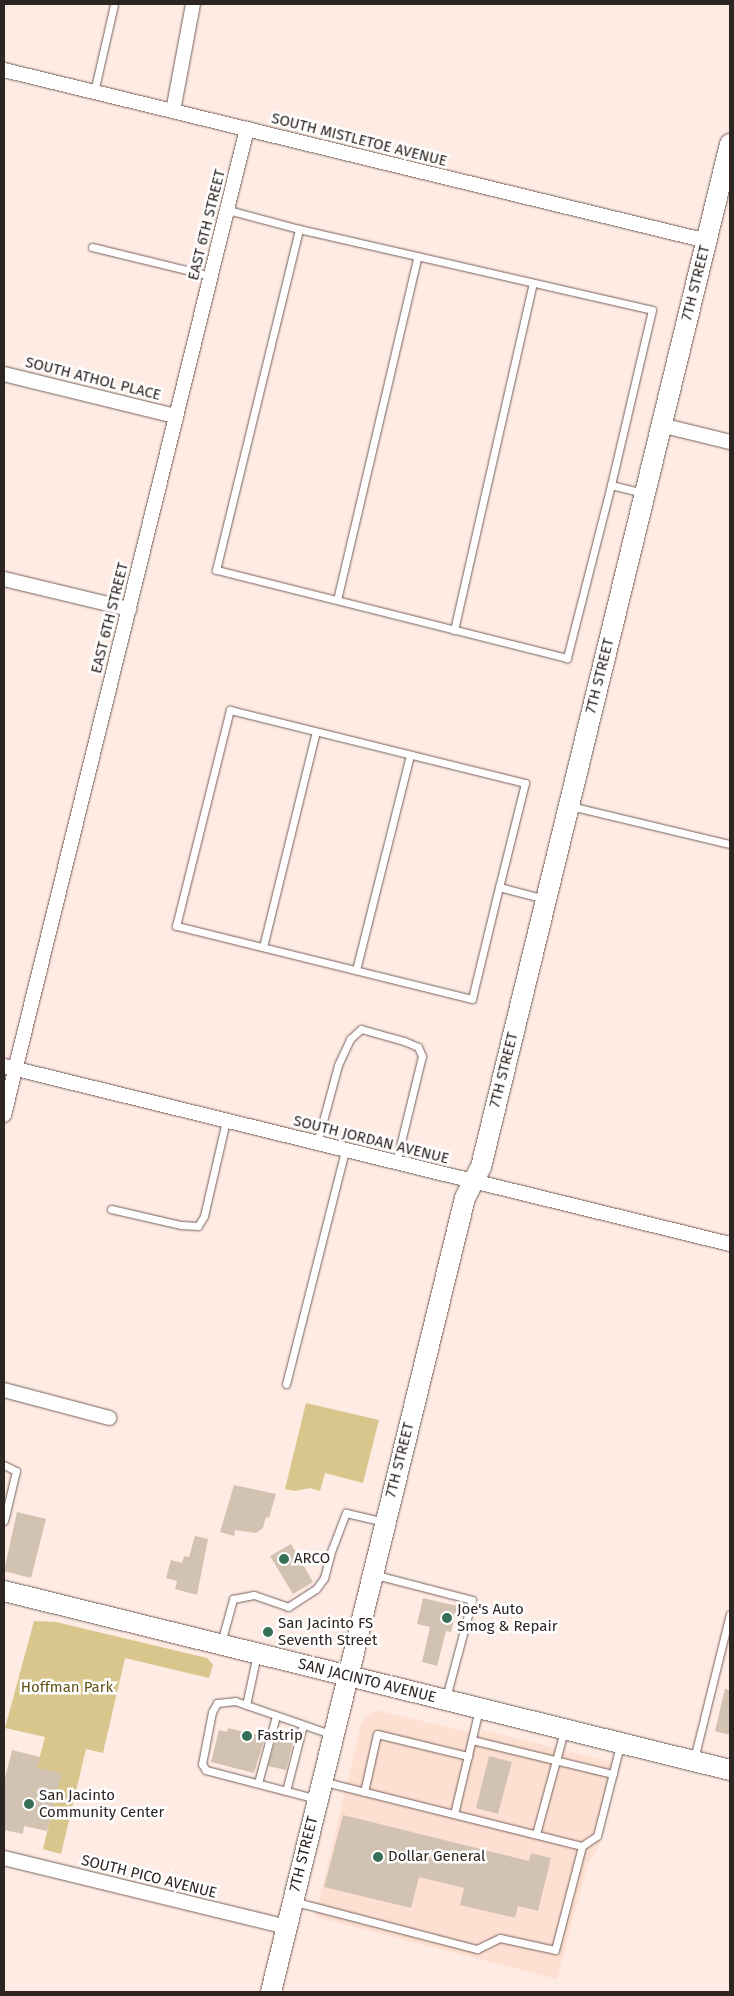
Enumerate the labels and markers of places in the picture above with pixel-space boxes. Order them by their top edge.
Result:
place label: ARCO [294,1550,330,1568]
marker: ARCO [278,1553,290,1565]
place label: Joe's Auto Smog & Repair [457,1600,557,1635]
marker: Joe's Auto Smog & Repair [441,1612,453,1624]
place label: San Jacinto FS Seventh Street [278,1614,377,1649]
marker: San Jacinto FS Seventh Street [262,1626,274,1638]
place label: Fastrip [257,1727,303,1745]
marker: Fastrip [241,1730,253,1742]
place label: San Jacinto Community Center [39,1786,164,1821]
marker: San Jacinto Community Center [23,1798,35,1810]
place label: Dollar General [388,1848,485,1866]
marker: Dollar General [372,1851,384,1863]

